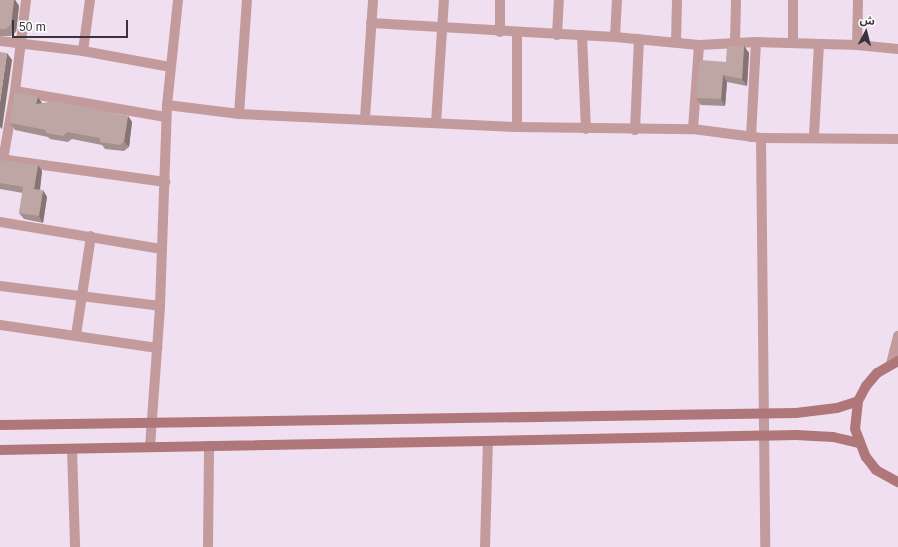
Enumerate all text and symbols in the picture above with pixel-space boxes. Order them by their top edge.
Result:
scale bar [14,12,130,38]
north arrow [846,12,886,52]
text: ش [859,13,876,27]
text: 50 m [19,20,46,34]

